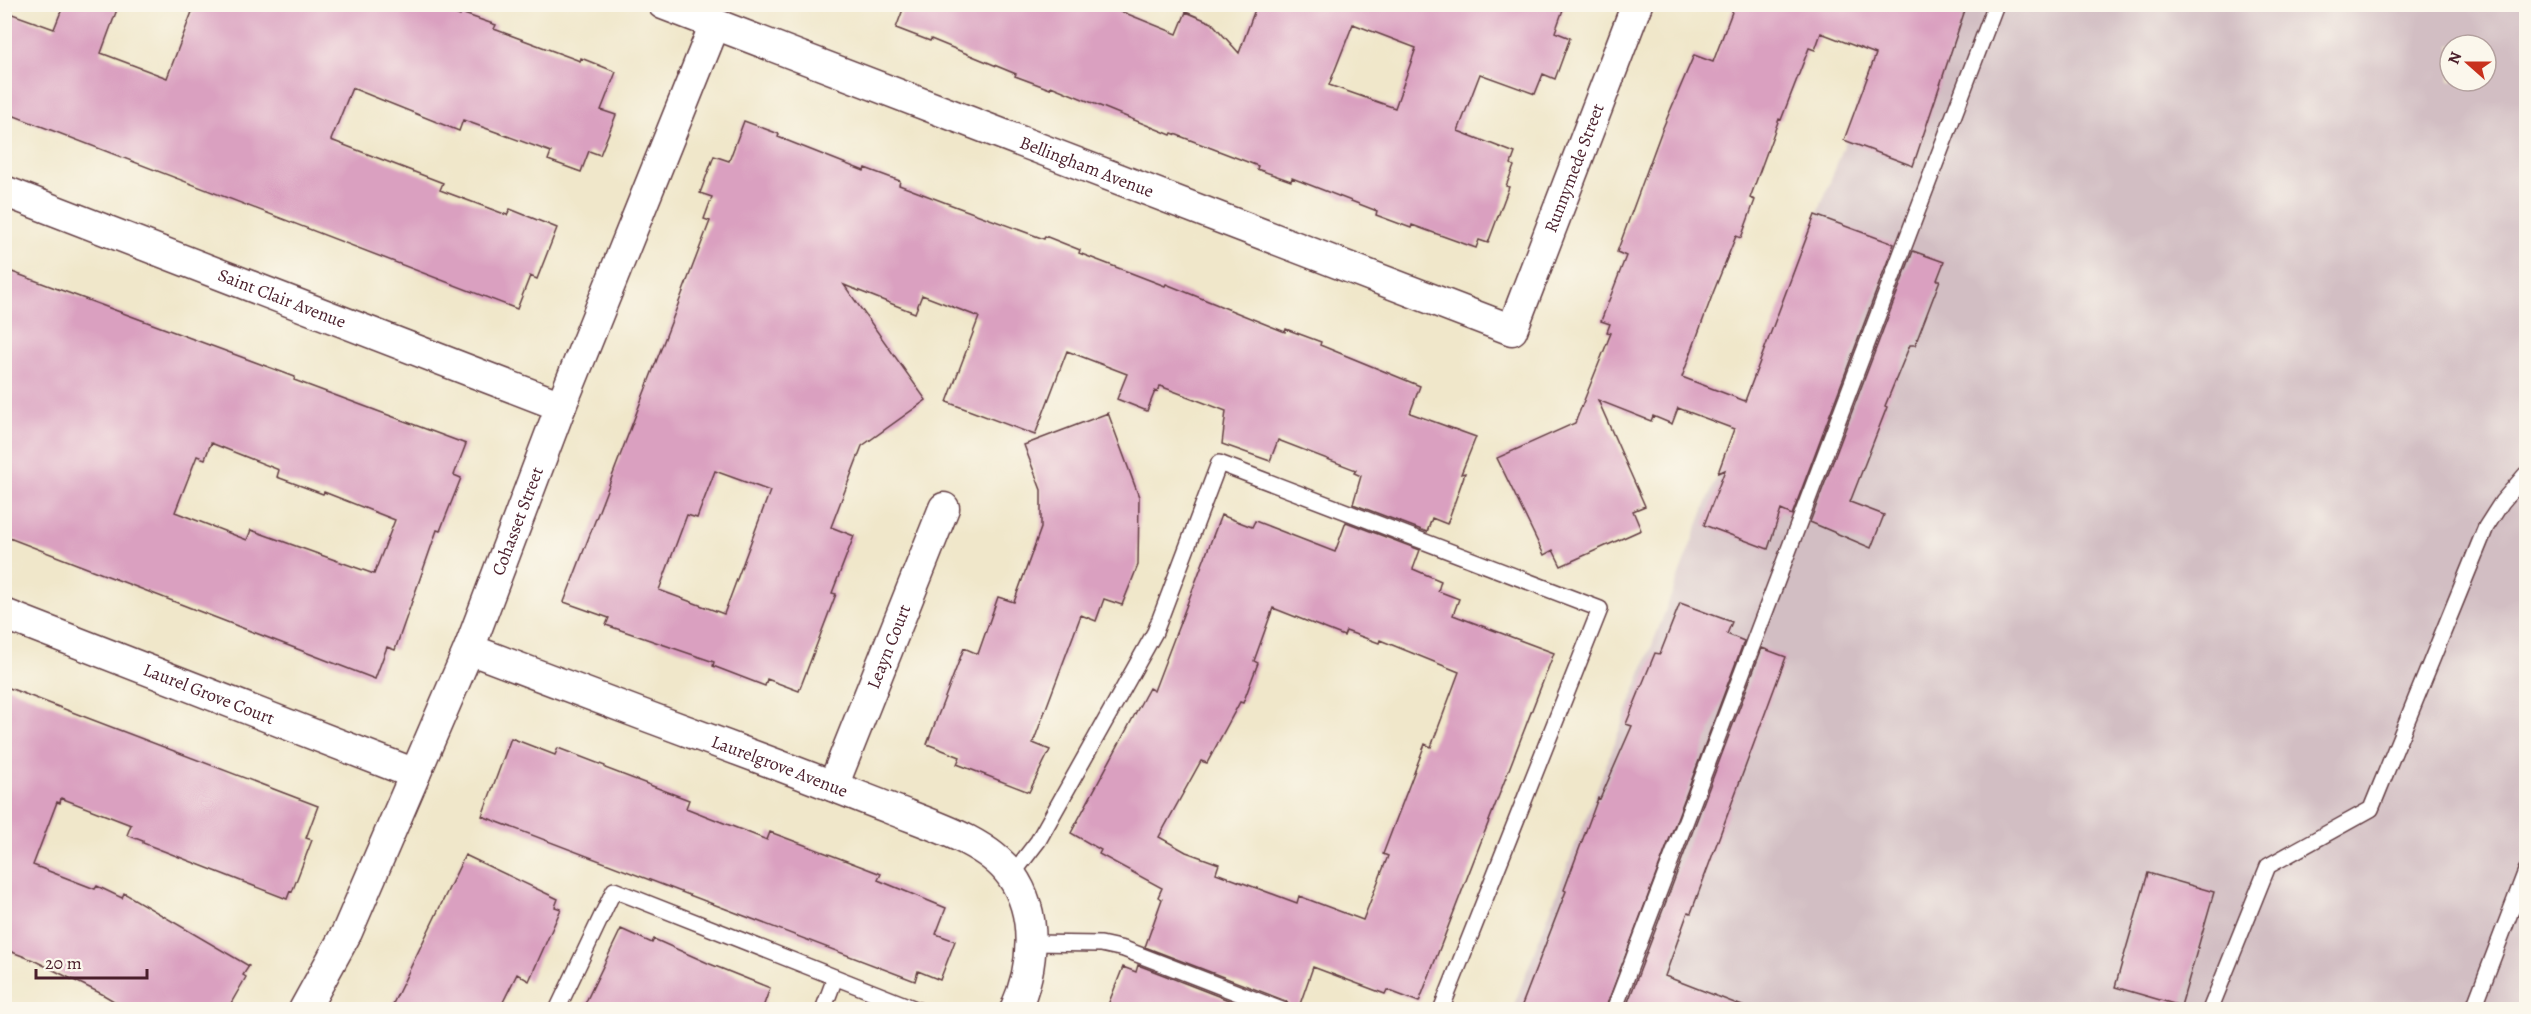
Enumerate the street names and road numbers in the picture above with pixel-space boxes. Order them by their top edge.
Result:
street label: Runnymede Street [1539,100,1610,236]
street label: Bellingham Avenue [1016,130,1157,203]
street label: Saint Clair Avenue [215,263,349,334]
street label: Cohasset Street [486,463,549,579]
street label: Leayn Court [861,601,916,693]
street label: Laurel Grove Court [140,657,278,730]
street label: Laurelgrove Avenue [708,729,851,803]

